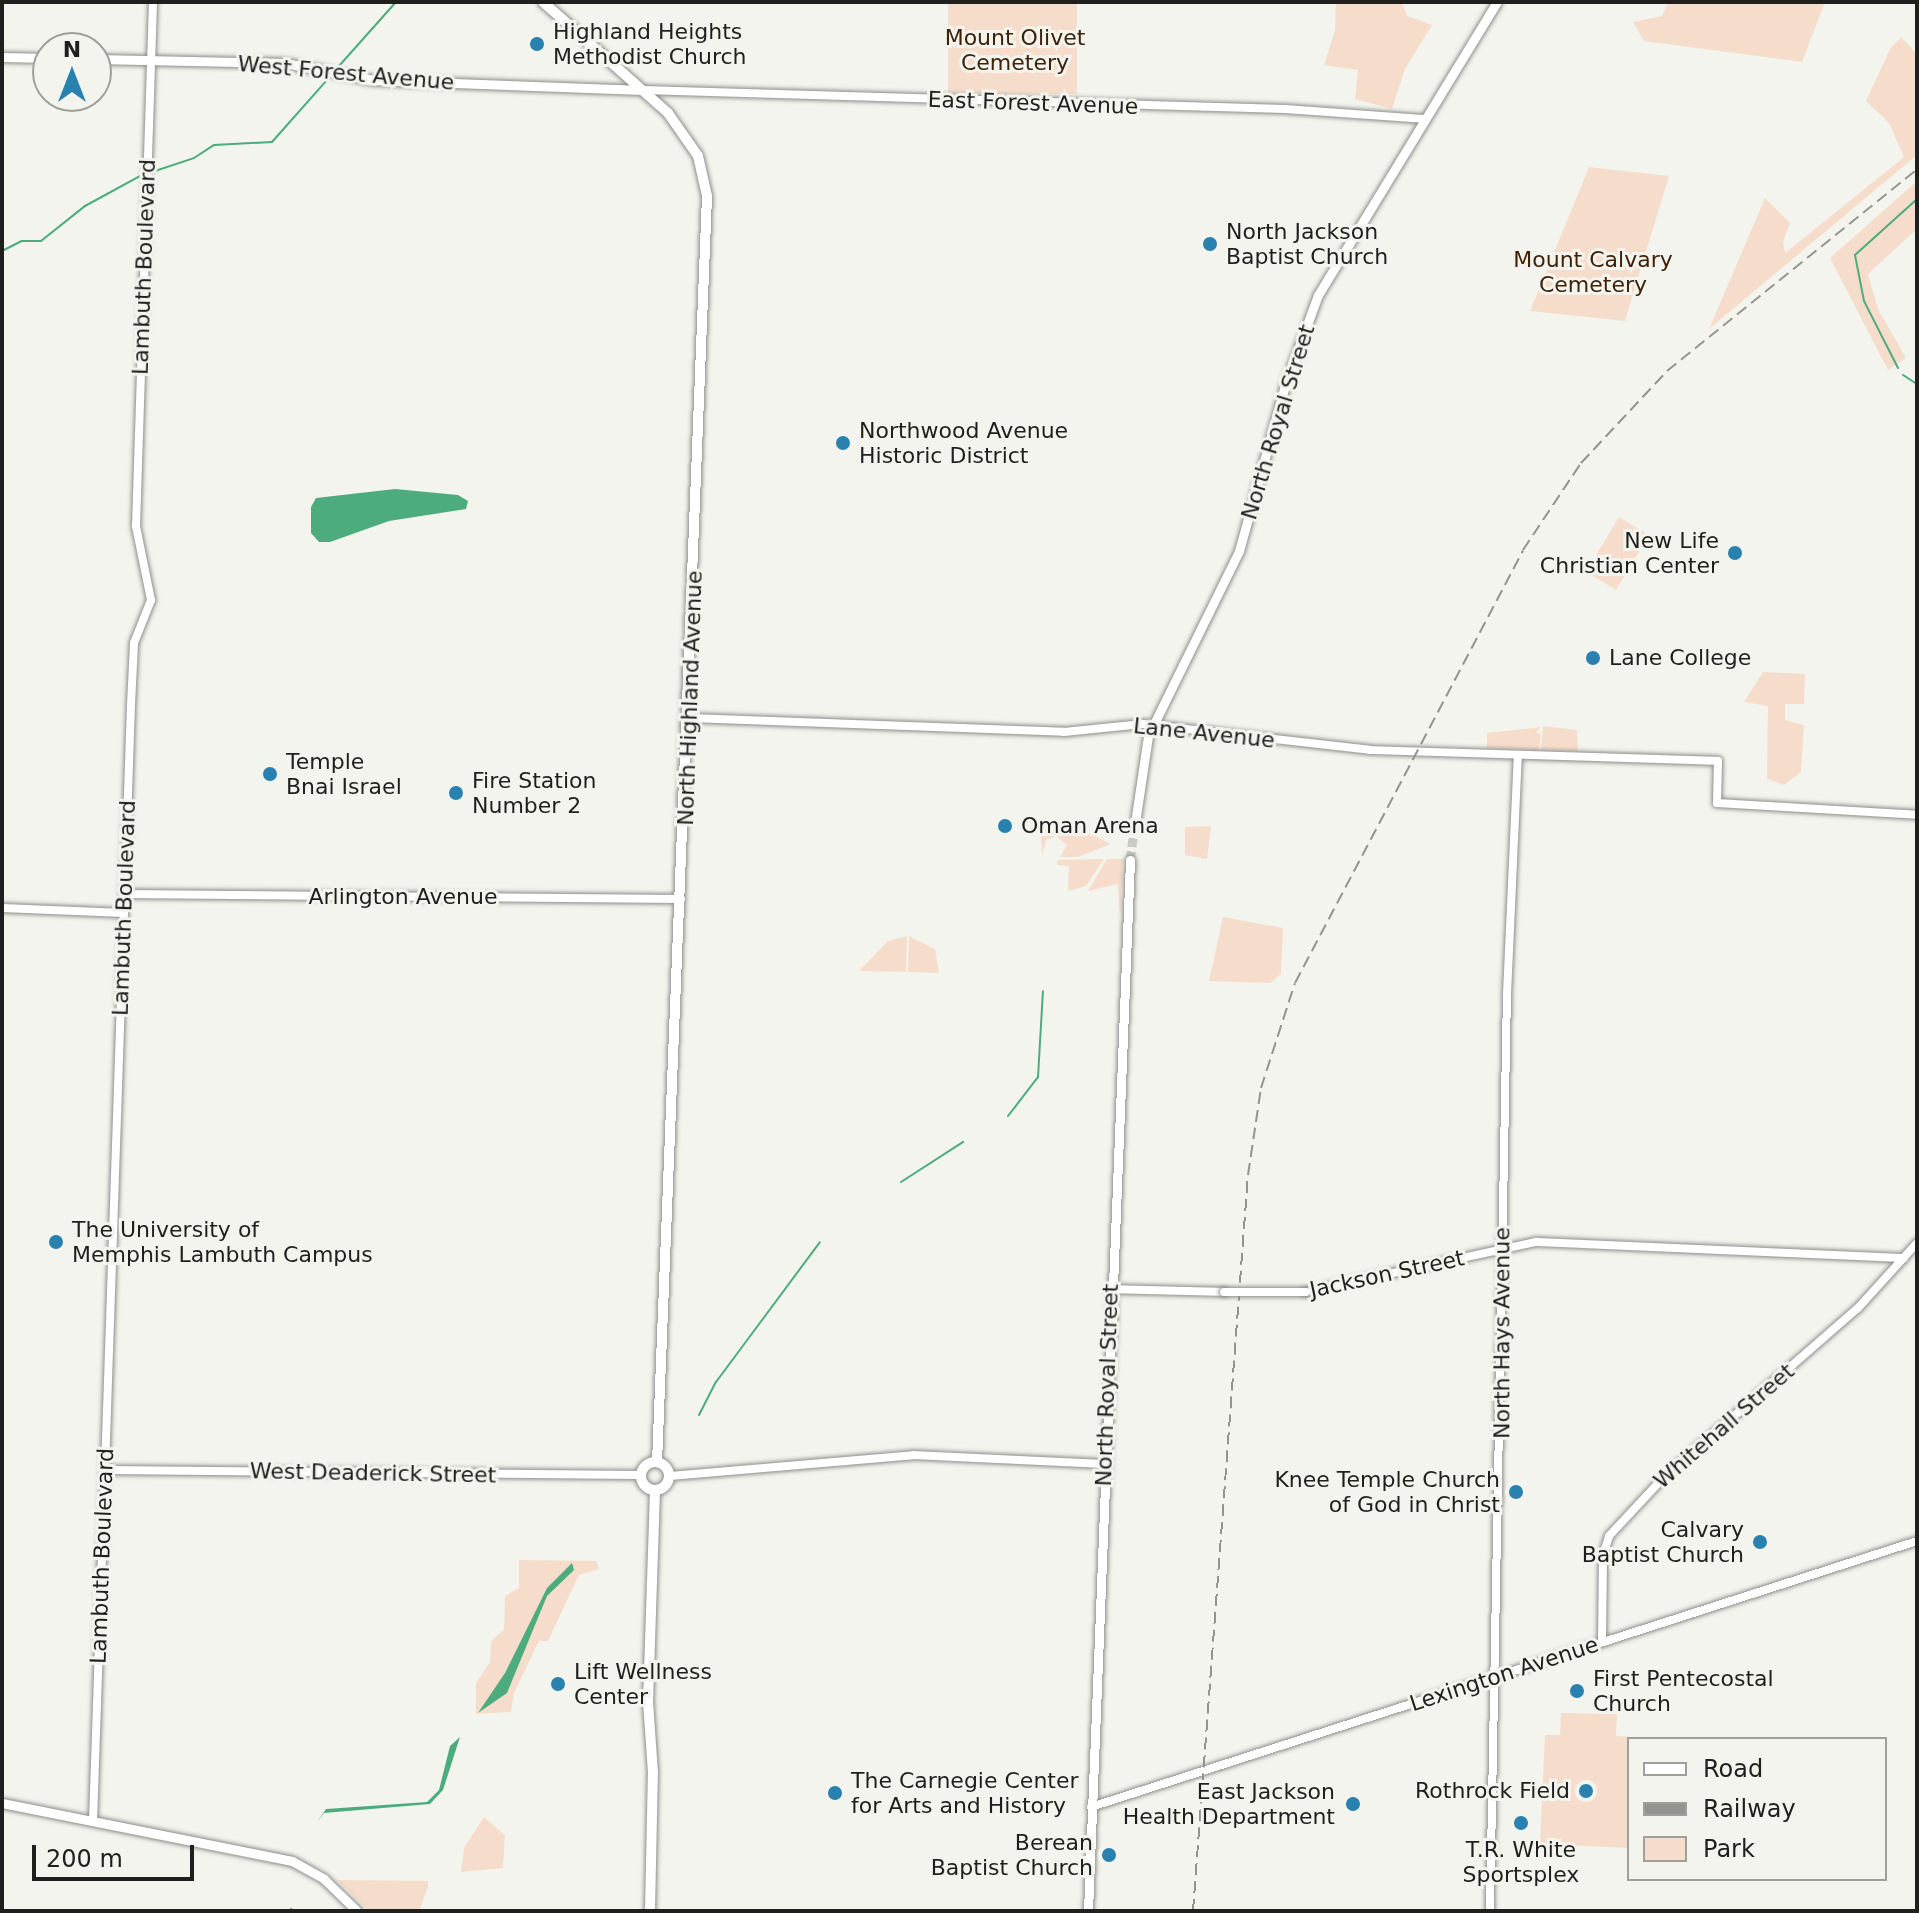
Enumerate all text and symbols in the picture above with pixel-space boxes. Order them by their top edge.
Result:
place label: Highland Heights Methodist Church [553,18,747,70]
park label: Mount Olivet Cemetery [945,24,1085,76]
north arrow [32,32,112,112]
marker: Highland Heights Methodist Church [528,35,546,53]
text: N [63,37,81,62]
street label: West Forest Avenue [237,50,455,96]
street label: East Forest Avenue [927,86,1139,120]
street label: Lambuth Boulevard [127,159,161,375]
place label: North Jackson Baptist Church [1226,218,1388,270]
marker: North Jackson Baptist Church [1201,235,1219,253]
park label: Mount Calvary Cemetery [1513,246,1673,298]
street label: North Royal Street [1236,321,1320,523]
place label: Northwood Avenue Historic District [859,417,1068,468]
marker: Northwood Avenue Historic District [834,434,852,452]
place label: New Life Christian Center [1540,527,1719,578]
marker: New Life Christian Center [1726,544,1744,562]
street label: North Highland Avenue [672,570,708,826]
place label: Lane College [1609,645,1751,671]
marker: Lane College [1584,649,1602,667]
street label: Lane Avenue [1132,712,1276,754]
place label: Temple Bnai Israel [286,748,402,800]
marker: Temple Bnai Israel [261,765,279,783]
place label: Fire Station Number 2 [472,767,596,818]
marker: Fire Station Number 2 [447,784,465,802]
street label: Lambuth Boulevard [107,800,141,1016]
place label: Oman Arena [1021,813,1159,839]
marker: Oman Arena [996,817,1014,835]
street label: Arlington Avenue [309,884,497,910]
place label: The University of Memphis Lambuth Campus [72,1216,373,1268]
street label: North Hays Avenue [1489,1227,1515,1439]
marker: The University of Memphis Lambuth Campus [47,1233,65,1251]
street label: Jackson Street [1307,1245,1467,1303]
street label: North Royal Street [1090,1283,1124,1487]
street label: Whitehall Street [1648,1358,1800,1494]
street label: Lambuth Boulevard [85,1448,119,1664]
street label: West Deaderick Street [250,1458,496,1488]
place label: Knee Temple Church of God in Christ [1274,1466,1500,1518]
marker: Knee Temple Church of God in Christ [1507,1483,1525,1501]
place label: Calvary Baptist Church [1582,1516,1744,1568]
marker: Calvary Baptist Church [1751,1533,1769,1551]
street label: Lexington Avenue [1406,1631,1602,1717]
place label: Lift Wellness Center [574,1658,712,1710]
place label: First Pentecostal Church [1593,1665,1774,1716]
marker: Lift Wellness Center [549,1675,567,1693]
marker: First Pentecostal Church [1568,1682,1586,1700]
legend [1627,1737,1887,1881]
text: Road [1703,1755,1763,1783]
place label: The Carnegie Center for Arts and History [851,1767,1079,1818]
place label: East Jackson Health Department [1123,1778,1335,1830]
place label: Rothrock Field [1415,1778,1570,1804]
marker: Rothrock Field [1577,1782,1595,1800]
marker: The Carnegie Center for Arts and History [826,1784,844,1802]
marker: East Jackson Health Department [1342,1793,1364,1815]
text: Railway [1703,1795,1796,1823]
marker: T.R. White Sportsplex [1512,1814,1530,1832]
scale bar [36,1829,198,1879]
place label: Berean Baptist Church [931,1829,1093,1880]
text: Park [1703,1835,1755,1863]
place label: T.R. White Sportsplex [1463,1836,1579,1888]
text: 200 m [46,1845,123,1873]
marker: Berean Baptist Church [1100,1846,1118,1864]

